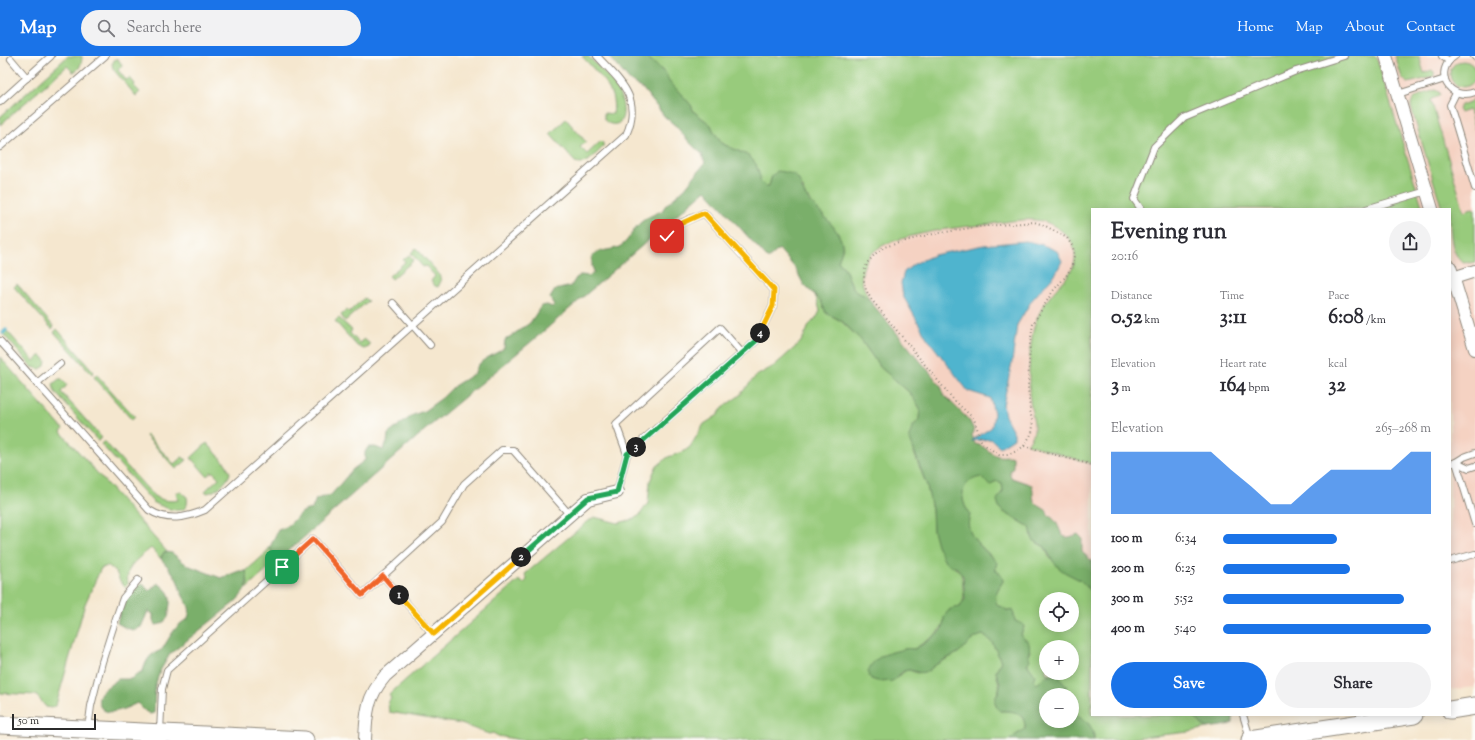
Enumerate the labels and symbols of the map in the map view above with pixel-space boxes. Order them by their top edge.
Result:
pin [650,219,684,253]
pin: 4 [750,323,770,343]
pin: 3 [626,437,646,457]
pin: 2 [511,547,531,567]
pin [265,550,299,584]
pin: 1 [389,585,409,605]
scale bar [12,712,96,731]

